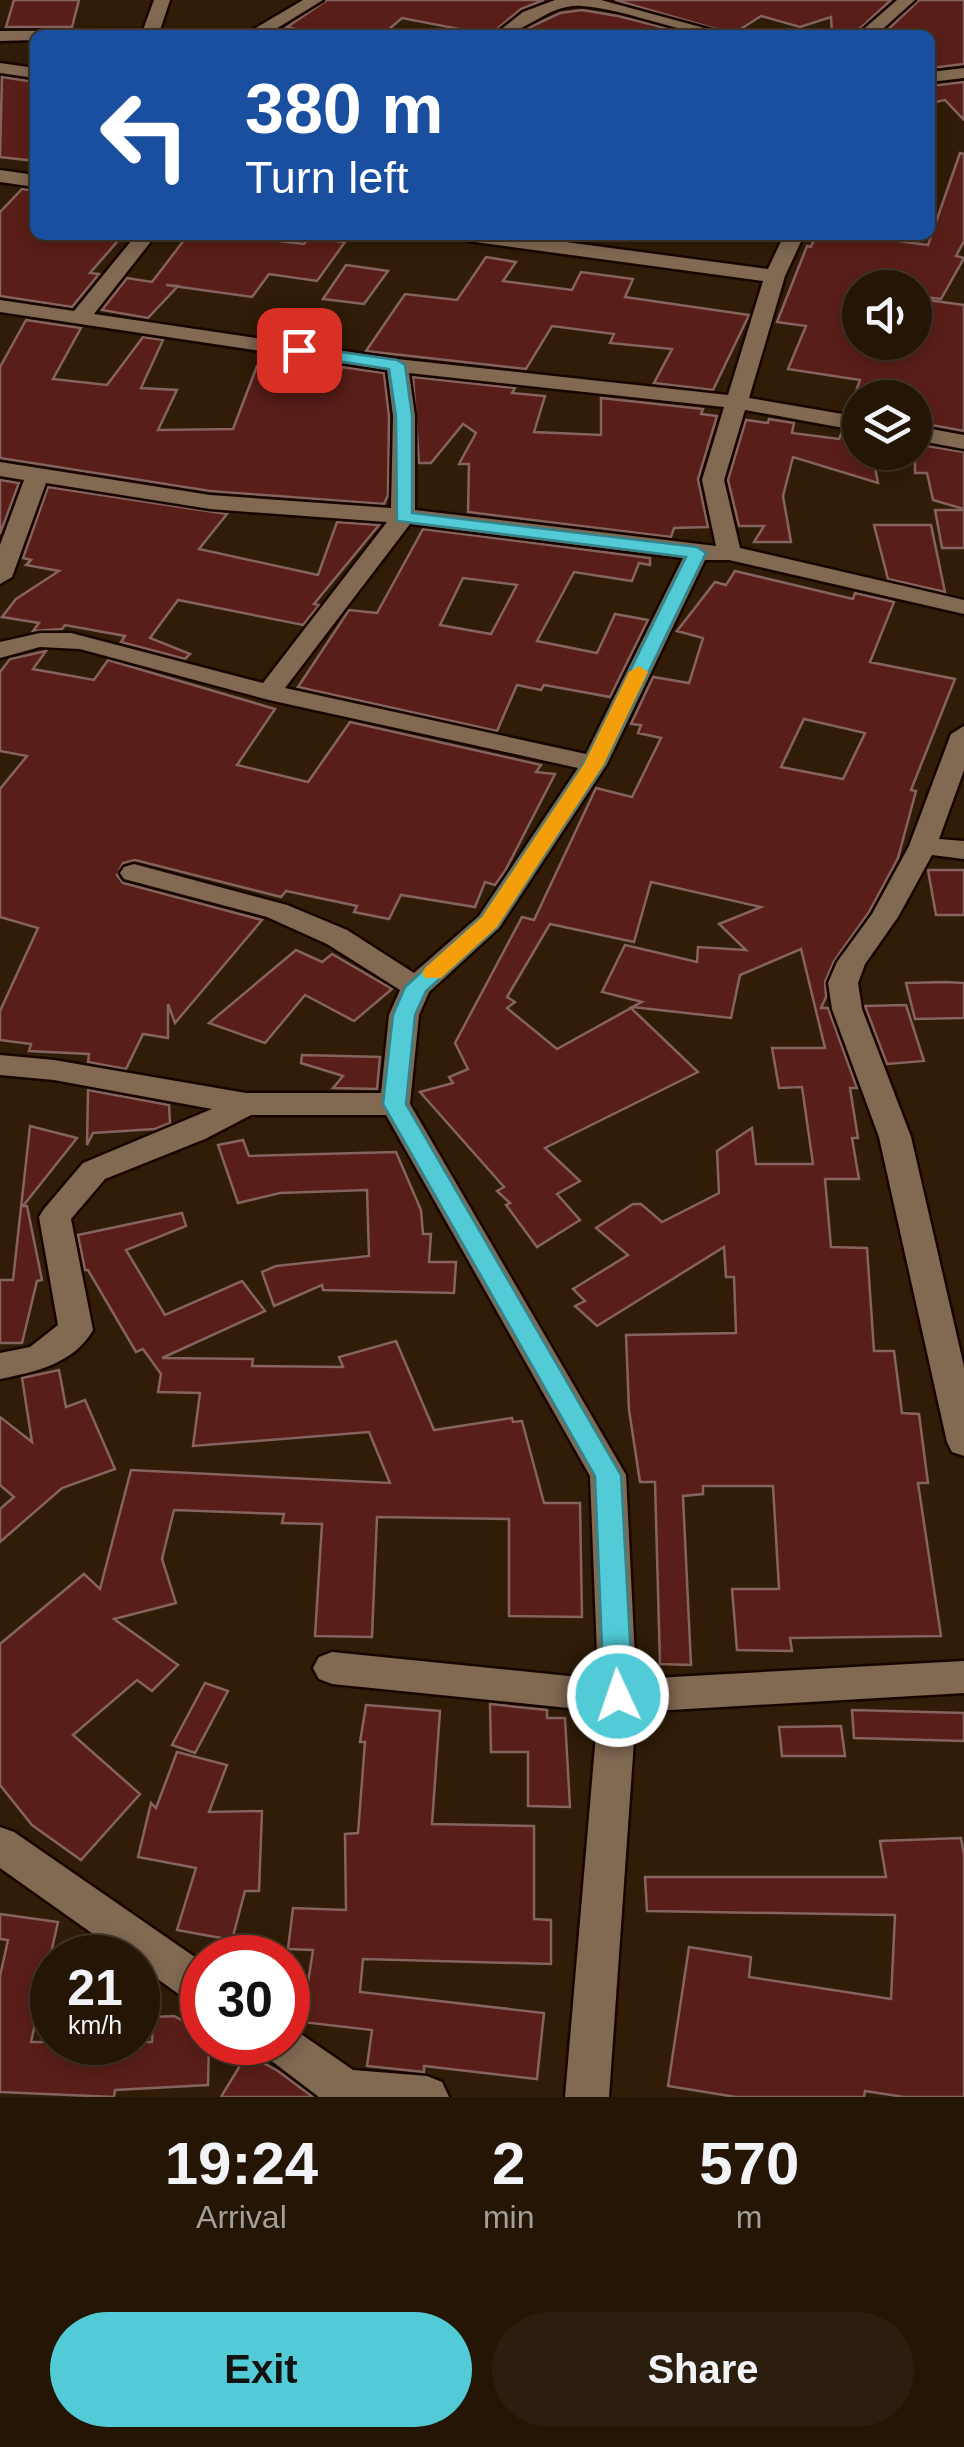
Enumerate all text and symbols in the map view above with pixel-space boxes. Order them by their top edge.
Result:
icon: left [80,70,210,200]
text: 380 m [245,70,443,148]
text: Turn left [245,152,408,203]
map controls [842,270,932,470]
button: sound [842,270,932,360]
pin [257,308,342,393]
icon: arrive [272,323,327,378]
button: layers [842,380,932,470]
position arrow [566,1644,670,1748]
speed limit sign: 30 [180,1935,310,2065]
text: 21 [67,1960,123,2016]
text: km/h [68,2011,122,2039]
text: 19:24 [165,2130,318,2197]
text: 2 [492,2130,525,2197]
text: 570 [699,2130,799,2197]
text: Arrival [196,2199,287,2235]
text: min [483,2199,534,2235]
text: m [736,2199,763,2235]
button: Exit [50,2312,472,2427]
button: Share [492,2312,914,2427]

